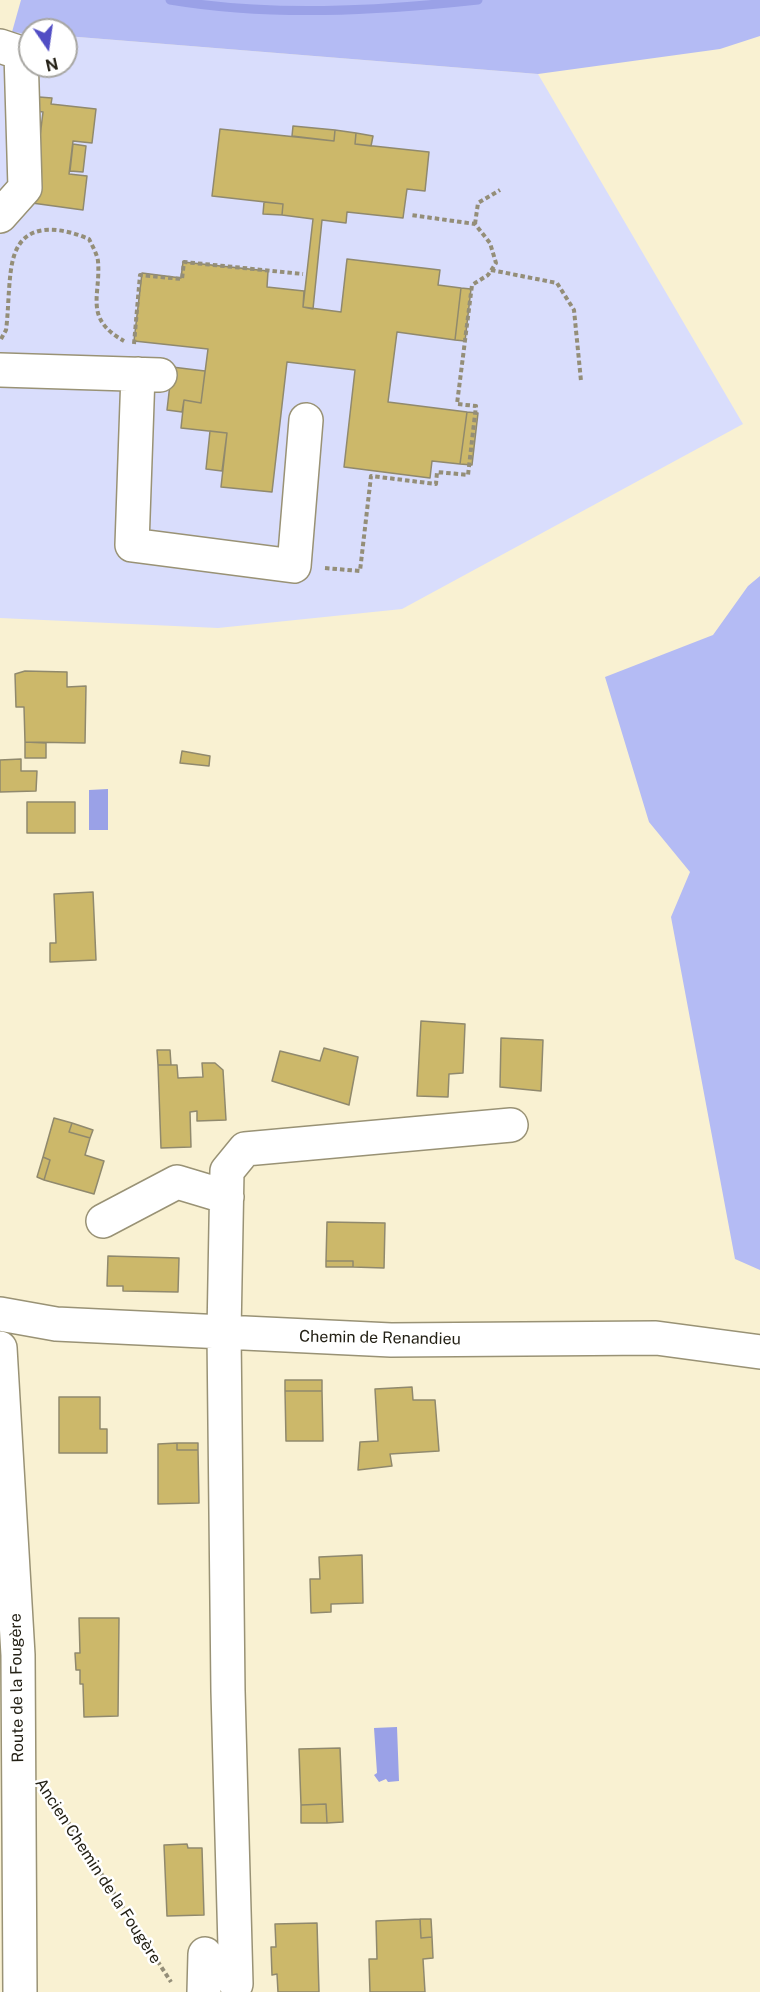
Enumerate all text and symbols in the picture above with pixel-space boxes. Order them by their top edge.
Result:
north arrow [18,18,78,78]
text: N [43,53,60,75]
street label: Chemin de Renandieu [299,1327,461,1349]
street label: Route de la Fougère [6,1613,28,1763]
street label: Ancien Chemin de la Fougère [31,1775,165,1967]

